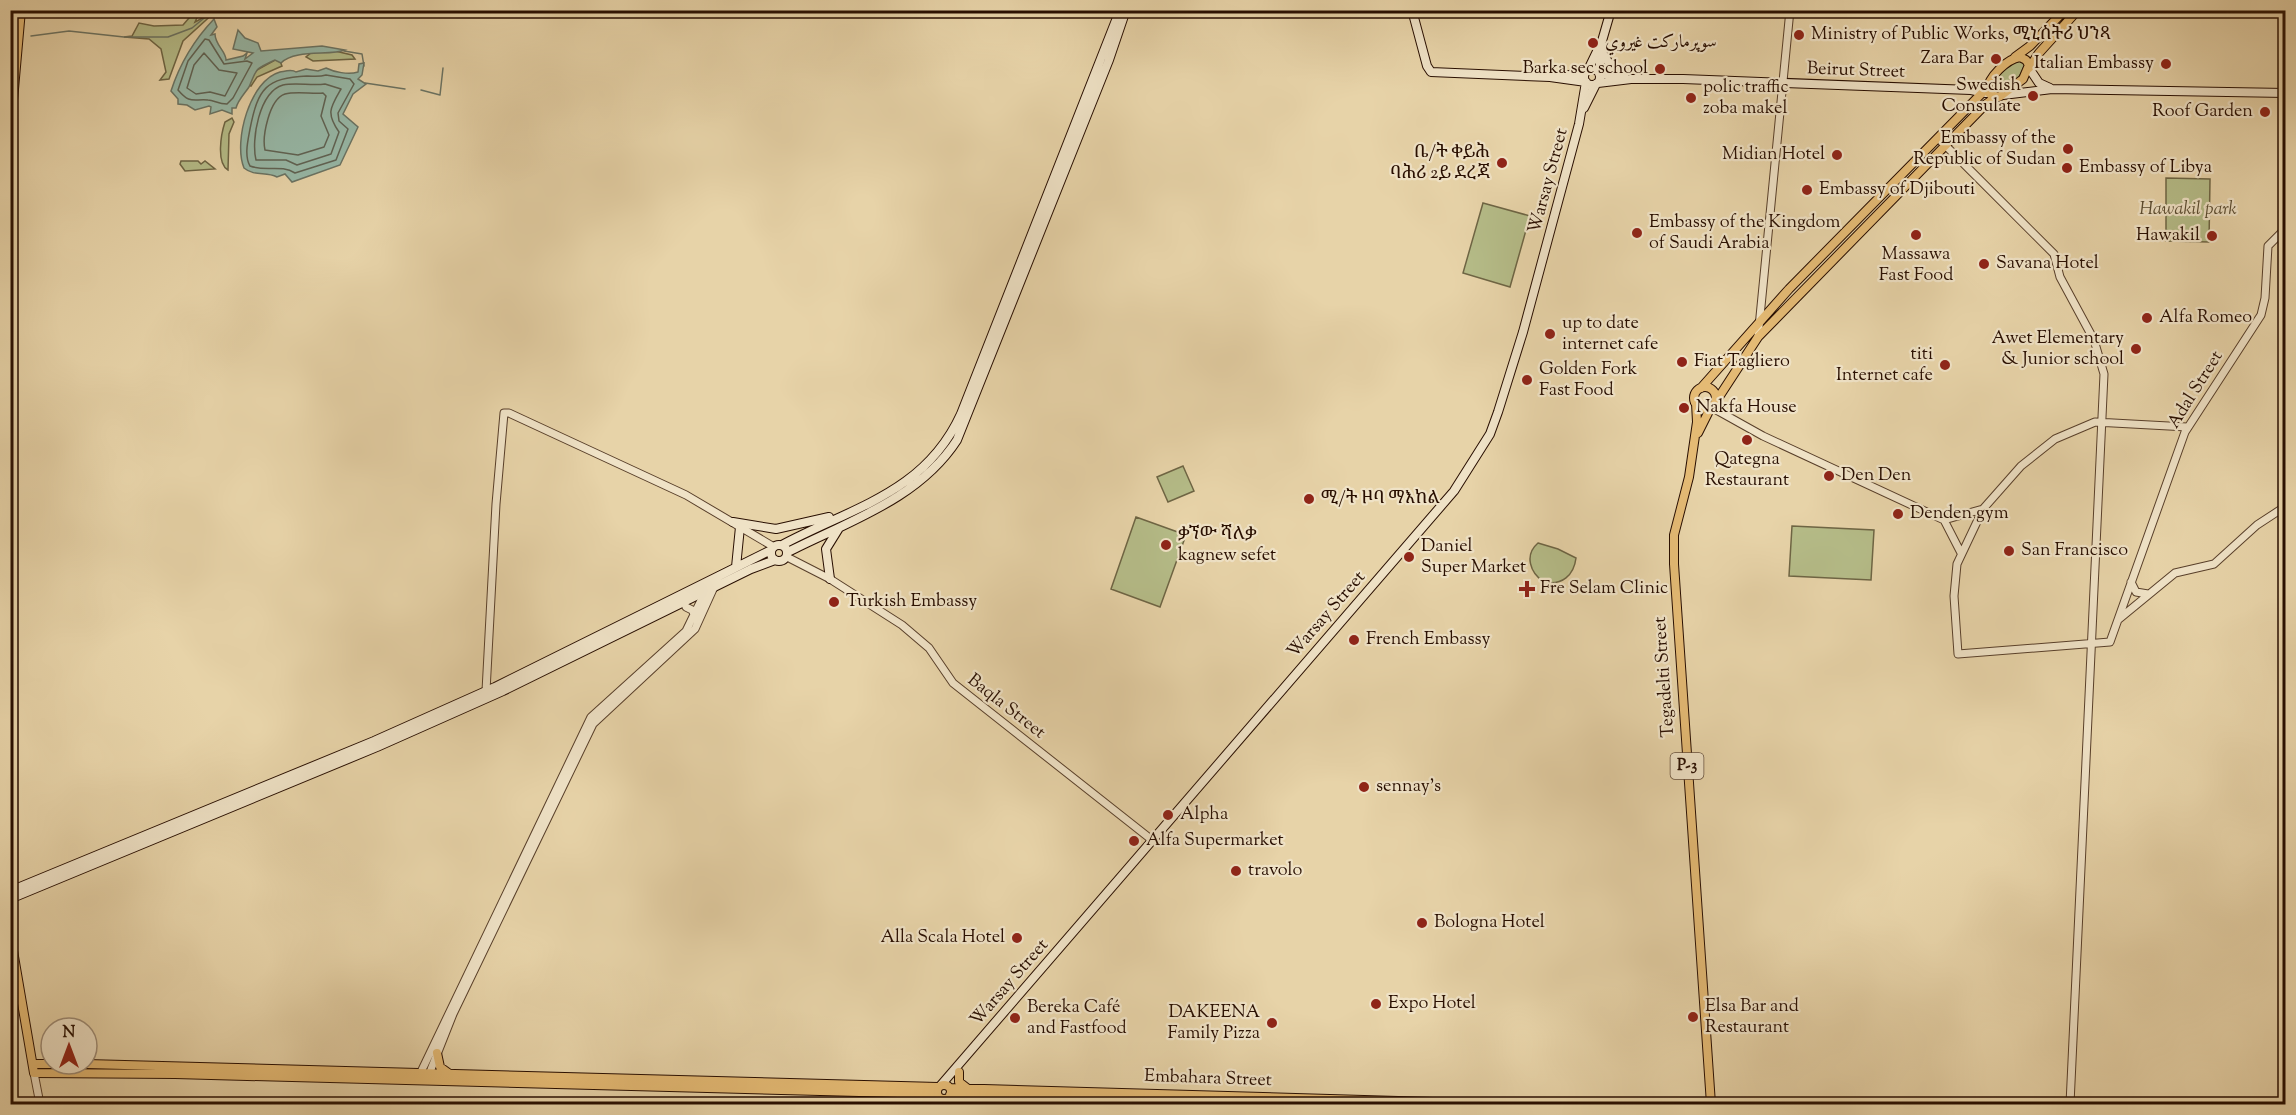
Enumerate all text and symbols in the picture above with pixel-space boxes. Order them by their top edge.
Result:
place label: Ministry of Public Works, ሚኒስትሪ ህንጻ [1811,22,2111,48]
marker: Ministry of Public Works, ሚኒስትሪ ህንጻ [1792,28,1806,42]
place label: سوپرمارکت غيروي [1605,30,1717,56]
marker: سوپرمارکت غيروي [1586,36,1600,50]
place label: Zara Bar [1921,46,1984,72]
place label: Italian Embassy [2034,51,2154,77]
marker: Zara Bar [1989,52,2003,66]
place label: Barka sec school [1522,56,1648,82]
street label: Beirut Street [1806,56,1906,86]
marker: Italian Embassy [2159,57,2173,71]
marker: Barka sec school [1653,62,1667,76]
place label: Swedish Consulate [1941,73,2021,120]
place label: polic traffic zoba makel [1703,75,1789,122]
marker: Swedish Consulate [2026,89,2040,103]
marker: polic traffic zoba makel [1684,91,1698,105]
place label: Roof Garden [2152,99,2253,125]
marker: Roof Garden [2258,105,2272,119]
street label: Warsay Street [1522,125,1576,237]
place label: Embassy of the Republic of Sudan [1913,126,2056,173]
place label: ቤ/ት ቀይሕ ባሕሪ 2ይ ደረጃ [1390,140,1490,187]
place label: Midian Hotel [1722,142,1825,168]
marker: Embassy of the Republic of Sudan [2061,142,2075,156]
marker: Midian Hotel [1830,148,1844,162]
place label: Embassy of Libya [2079,155,2212,181]
marker: ቤ/ት ቀይሕ ባሕሪ 2ይ ደረጃ [1495,156,1509,170]
marker: Embassy of Libya [2060,161,2074,175]
place label: Embassy of Djibouti [1819,177,1975,203]
marker: Embassy of Djibouti [1800,183,1814,197]
park label: Hawakil park [2139,197,2237,223]
place label: Embassy of the Kingdom of Saudi Arabia [1649,210,1840,257]
place label: Hawakil [2136,223,2200,249]
marker: Embassy of the Kingdom of Saudi Arabia [1630,226,1644,240]
marker: Massawa Fast Food [1909,228,1923,242]
marker: Hawakil [2205,229,2219,243]
place label: Massawa Fast Food [1879,242,1953,289]
place label: Savana Hotel [1996,251,2099,277]
marker: Savana Hotel [1977,257,1991,271]
place label: Alfa Romeo [2159,305,2252,331]
place label: up to date internet cafe [1562,311,1658,358]
marker: Alfa Romeo [2140,311,2154,325]
place label: Awet Elementary & Junior school [1992,326,2124,373]
marker: up to date internet cafe [1543,327,1557,341]
place label: titi Internet cafe [1836,342,1933,389]
marker: Awet Elementary & Junior school [2129,342,2143,356]
street label: Adal Street [2162,346,2230,434]
place label: Fiat Tagliero [1694,349,1790,375]
marker: Fiat Tagliero [1675,355,1689,369]
place label: Golden Fork Fast Food [1539,357,1637,404]
marker: titi Internet cafe [1938,358,1952,372]
marker: Golden Fork Fast Food [1520,373,1534,387]
place label: Nakfa House [1696,395,1797,421]
marker: Nakfa House [1677,401,1691,415]
marker: Qategna Restaurant [1740,433,1754,447]
place label: Qategna Restaurant [1705,447,1789,494]
place label: Den Den [1841,463,1912,489]
marker: Den Den [1822,469,1836,483]
place label: ሚ/ት ዞባ ማእከል [1321,486,1440,512]
marker: ሚ/ት ዞባ ማእከል [1302,492,1316,506]
place label: Denden gym [1910,501,2009,527]
marker: Denden gym [1891,507,1905,521]
place label: ቃኘው ሻለቃ kagnew sefet [1178,522,1276,569]
place label: Daniel Super Market [1421,534,1526,581]
marker: ቃኘው ሻለቃ kagnew sefet [1159,538,1173,552]
place label: San Francisco [2021,538,2128,564]
marker: San Francisco [2002,544,2016,558]
marker: Daniel Super Market [1402,550,1416,564]
street label: Warsay Street [1282,566,1372,664]
place label: Fre Selam Clinic [1540,576,1668,602]
marker: Fre Selam Clinic [1518,580,1536,598]
place label: Turkish Embassy [846,589,977,615]
marker: Turkish Embassy [827,595,841,609]
street label: Tegadelti Street [1648,616,1682,738]
place label: French Embassy [1366,627,1491,653]
marker: French Embassy [1347,633,1361,647]
street label: Baqla Street [961,668,1051,746]
road number: P-3 [1670,753,1704,779]
place label: sennay's [1376,774,1441,800]
marker: sennay's [1357,780,1371,794]
place label: Alpha [1180,802,1228,828]
marker: Alpha [1161,808,1175,822]
place label: Alfa Supermarket [1146,828,1284,854]
marker: Alfa Supermarket [1127,834,1141,848]
place label: travolo [1248,858,1302,884]
marker: travolo [1229,864,1243,878]
place label: Bologna Hotel [1434,910,1545,936]
marker: Bologna Hotel [1415,916,1429,930]
place label: Alla Scala Hotel [880,925,1005,951]
marker: Alla Scala Hotel [1010,931,1024,945]
street label: Warsay Street [965,934,1055,1032]
place label: Expo Hotel [1388,991,1476,1017]
place label: Elsa Bar and Restaurant [1705,994,1799,1041]
place label: Bereka Café and Fastfood [1027,995,1127,1042]
marker: Expo Hotel [1369,997,1383,1011]
place label: DAKEENA Family Pizza [1167,1000,1260,1047]
marker: Elsa Bar and Restaurant [1686,1010,1700,1024]
marker: Bereka Café and Fastfood [1008,1011,1022,1025]
north arrow [39,1016,99,1076]
marker: DAKEENA Family Pizza [1265,1016,1279,1030]
text: N [63,1022,76,1045]
street label: Embahara Street [1144,1064,1272,1094]

